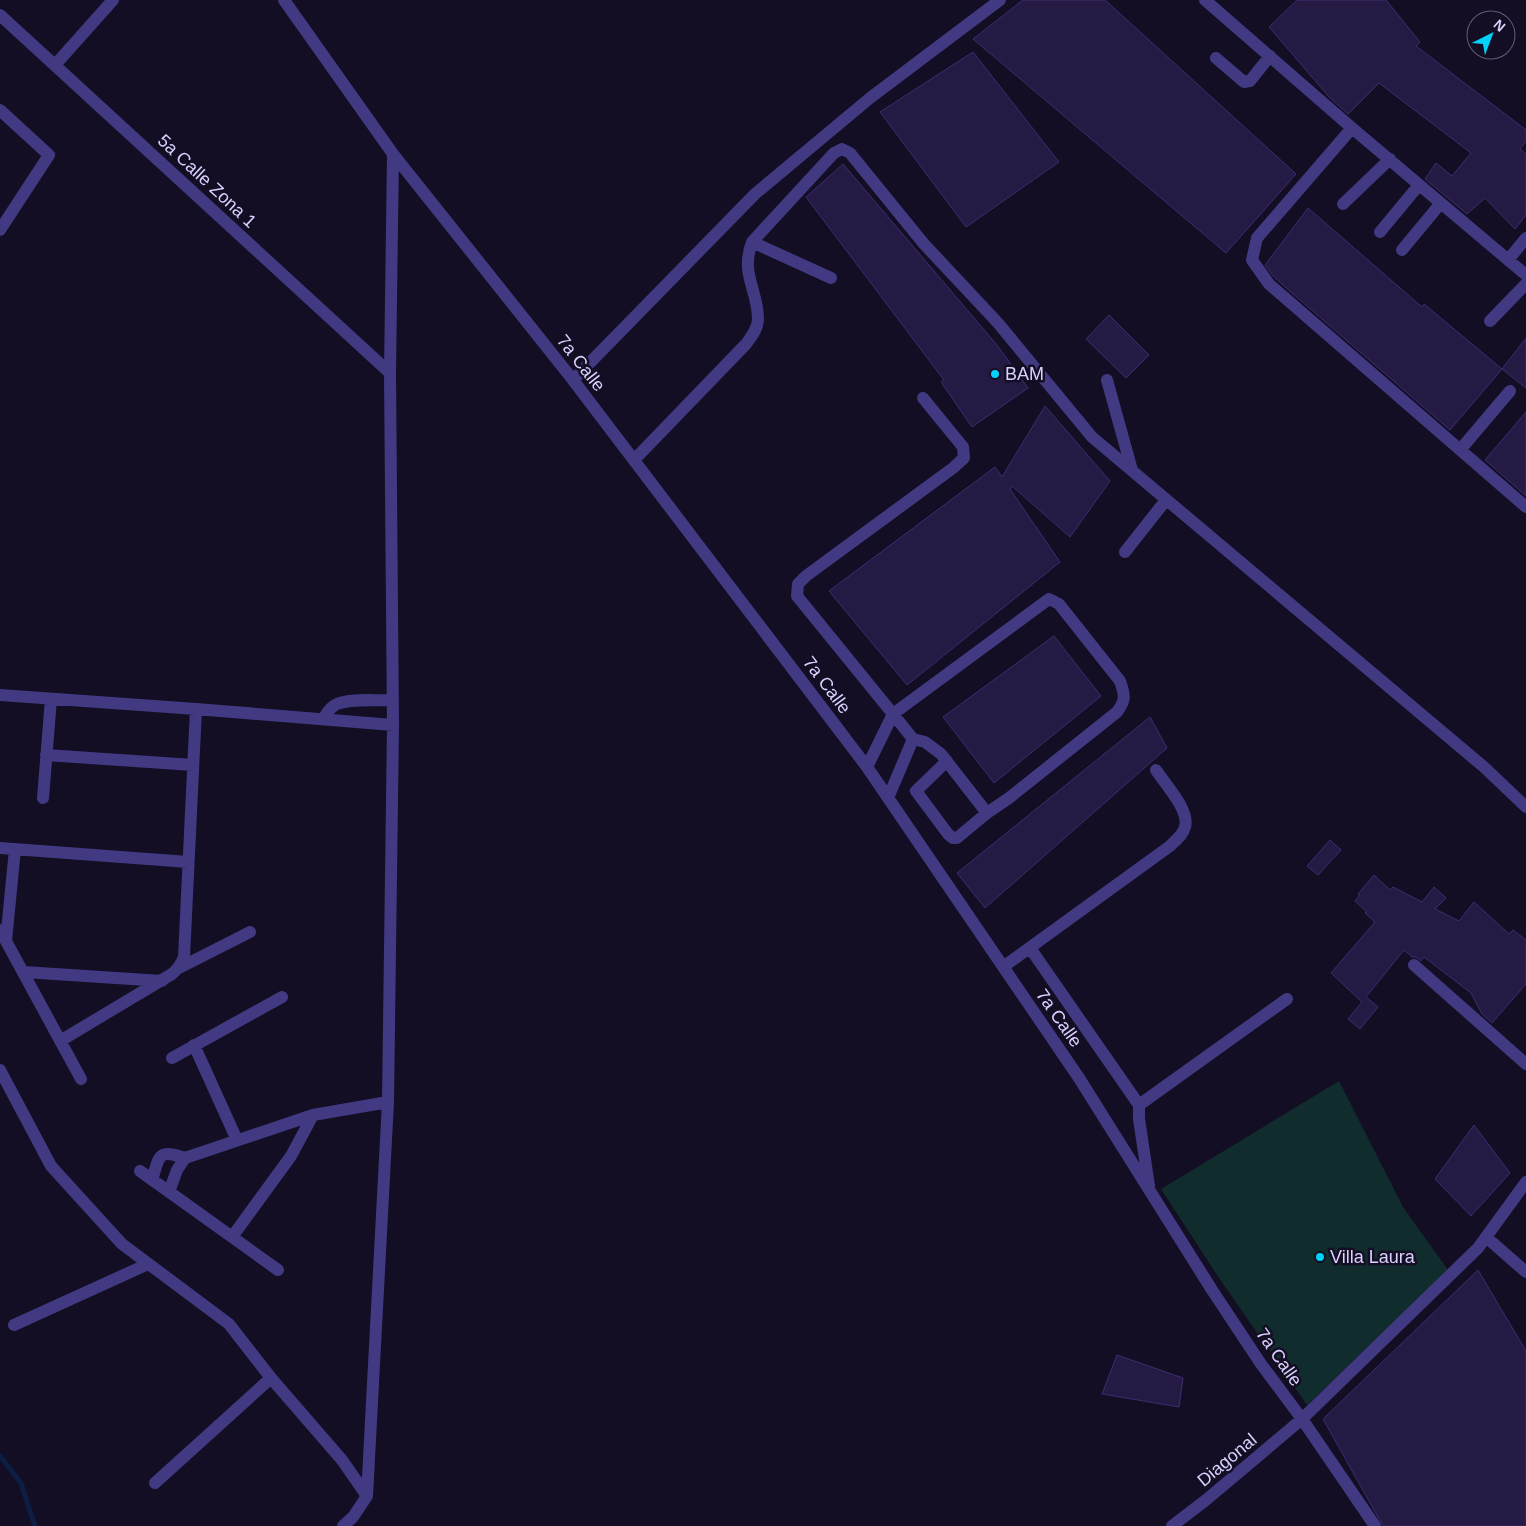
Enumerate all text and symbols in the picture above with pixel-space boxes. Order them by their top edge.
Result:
north arrow [1466,10,1516,60]
text: N [1491,16,1509,35]
street label: 5a Calle Zona 1 [154,130,260,232]
street label: 7a Calle [553,331,609,395]
place label: BAM [1005,364,1044,384]
marker: BAM [989,368,1001,380]
street label: 7a Calle [799,653,855,717]
street label: 7a Calle [1032,985,1086,1051]
place label: Villa Laura [1330,1247,1416,1267]
marker: Villa Laura [1314,1251,1326,1263]
street label: 7a Calle [1252,1324,1306,1390]
street label: Diagonal [1193,1430,1261,1490]

